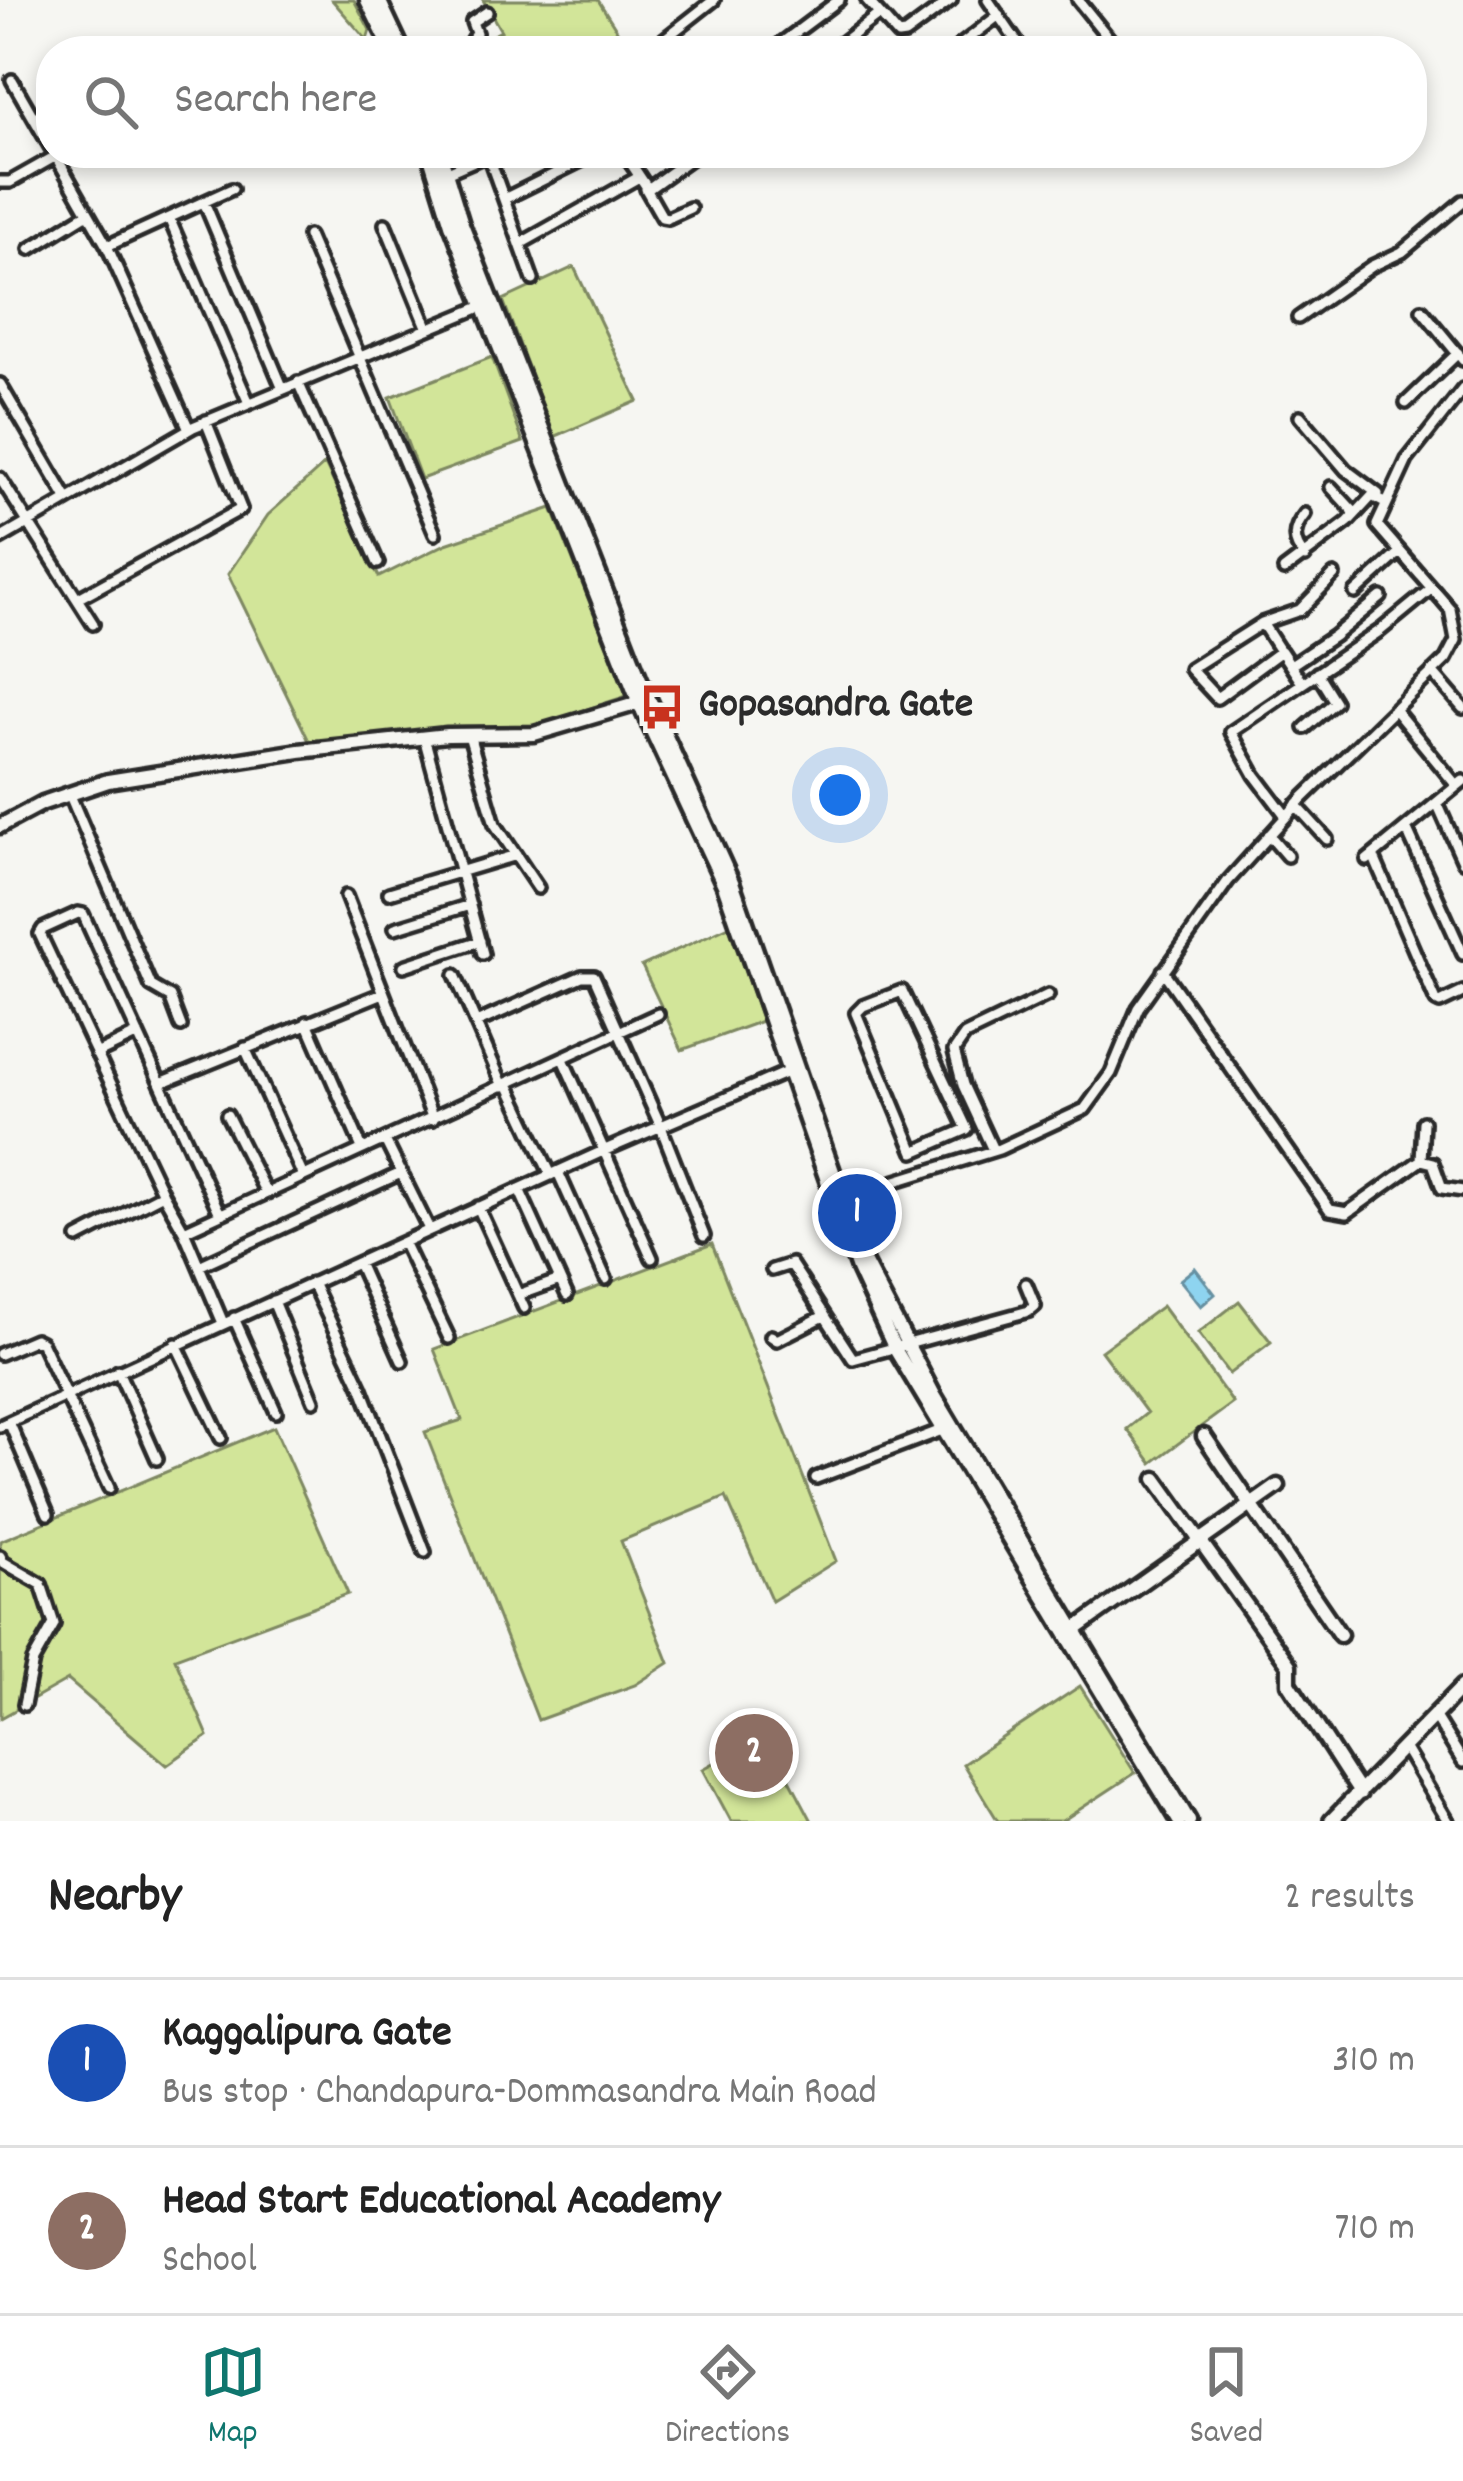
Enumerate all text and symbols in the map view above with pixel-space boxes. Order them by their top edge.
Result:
search box [36,36,1427,168]
icon: search [78,69,144,135]
text: Search here [174,70,377,134]
place label: Gopasandra Gate [698,677,973,737]
bus stop icon: Gopasandra Gate [637,682,687,732]
your location [810,765,870,825]
pin: 1 [818,1168,896,1258]
pin: 2 [715,1708,793,1798]
text: Nearby [48,1863,181,1935]
text: 2 results [1284,1872,1415,1927]
text: Kaggalipura Gate [162,2003,452,2067]
text: 1 [83,2035,91,2090]
text: 310 m [1332,2035,1415,2090]
text: Bus stop · Chandapura-Dommasandra Main Road [162,2067,877,2122]
text: Head Start Educational Academy [162,2171,720,2235]
text: 2 [78,2203,96,2258]
text: 710 m [1335,2203,1415,2258]
text: School [162,2235,257,2290]
tab: Map [200,2339,266,2458]
tab: Directions [665,2339,790,2458]
tab: Saved [1190,2339,1263,2458]

